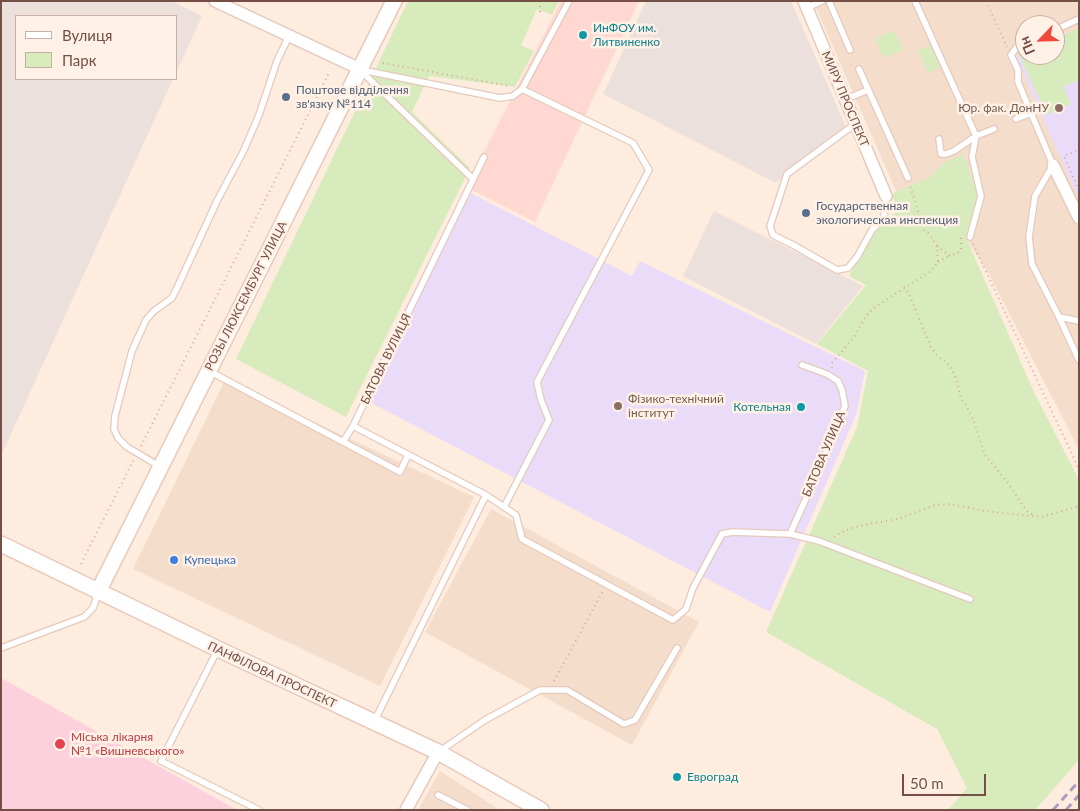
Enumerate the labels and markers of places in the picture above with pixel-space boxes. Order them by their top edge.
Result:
place label: ИнФОУ им. Литвиненко [593,21,660,49]
marker: ИнФОУ им. Литвиненко [577,29,589,41]
place label: Поштове відділення зв'язку №114 [296,83,409,111]
marker: Поштове відділення зв'язку №114 [280,91,292,103]
place label: Юр. фак. ДонНУ [958,101,1049,115]
marker: Юр. фак. ДонНУ [1053,102,1065,114]
place label: Государственная экологическая инспекция [816,199,958,227]
marker: Государственная экологическая инспекция [800,207,812,219]
place label: Фізико-технічний інститут [628,392,724,420]
marker: Фізико-технічний інститут [612,400,624,412]
place label: Котельная [733,400,791,414]
marker: Котельная [795,401,807,413]
place label: Купецька [184,553,236,567]
marker: Купецька [168,554,180,566]
place label: Міська лікарня №1 «Вишневського» [71,730,184,758]
marker: Міська лікарня №1 «Вишневського» [53,737,67,751]
place label: Евроград [687,770,738,784]
marker: Евроград [671,771,683,783]

